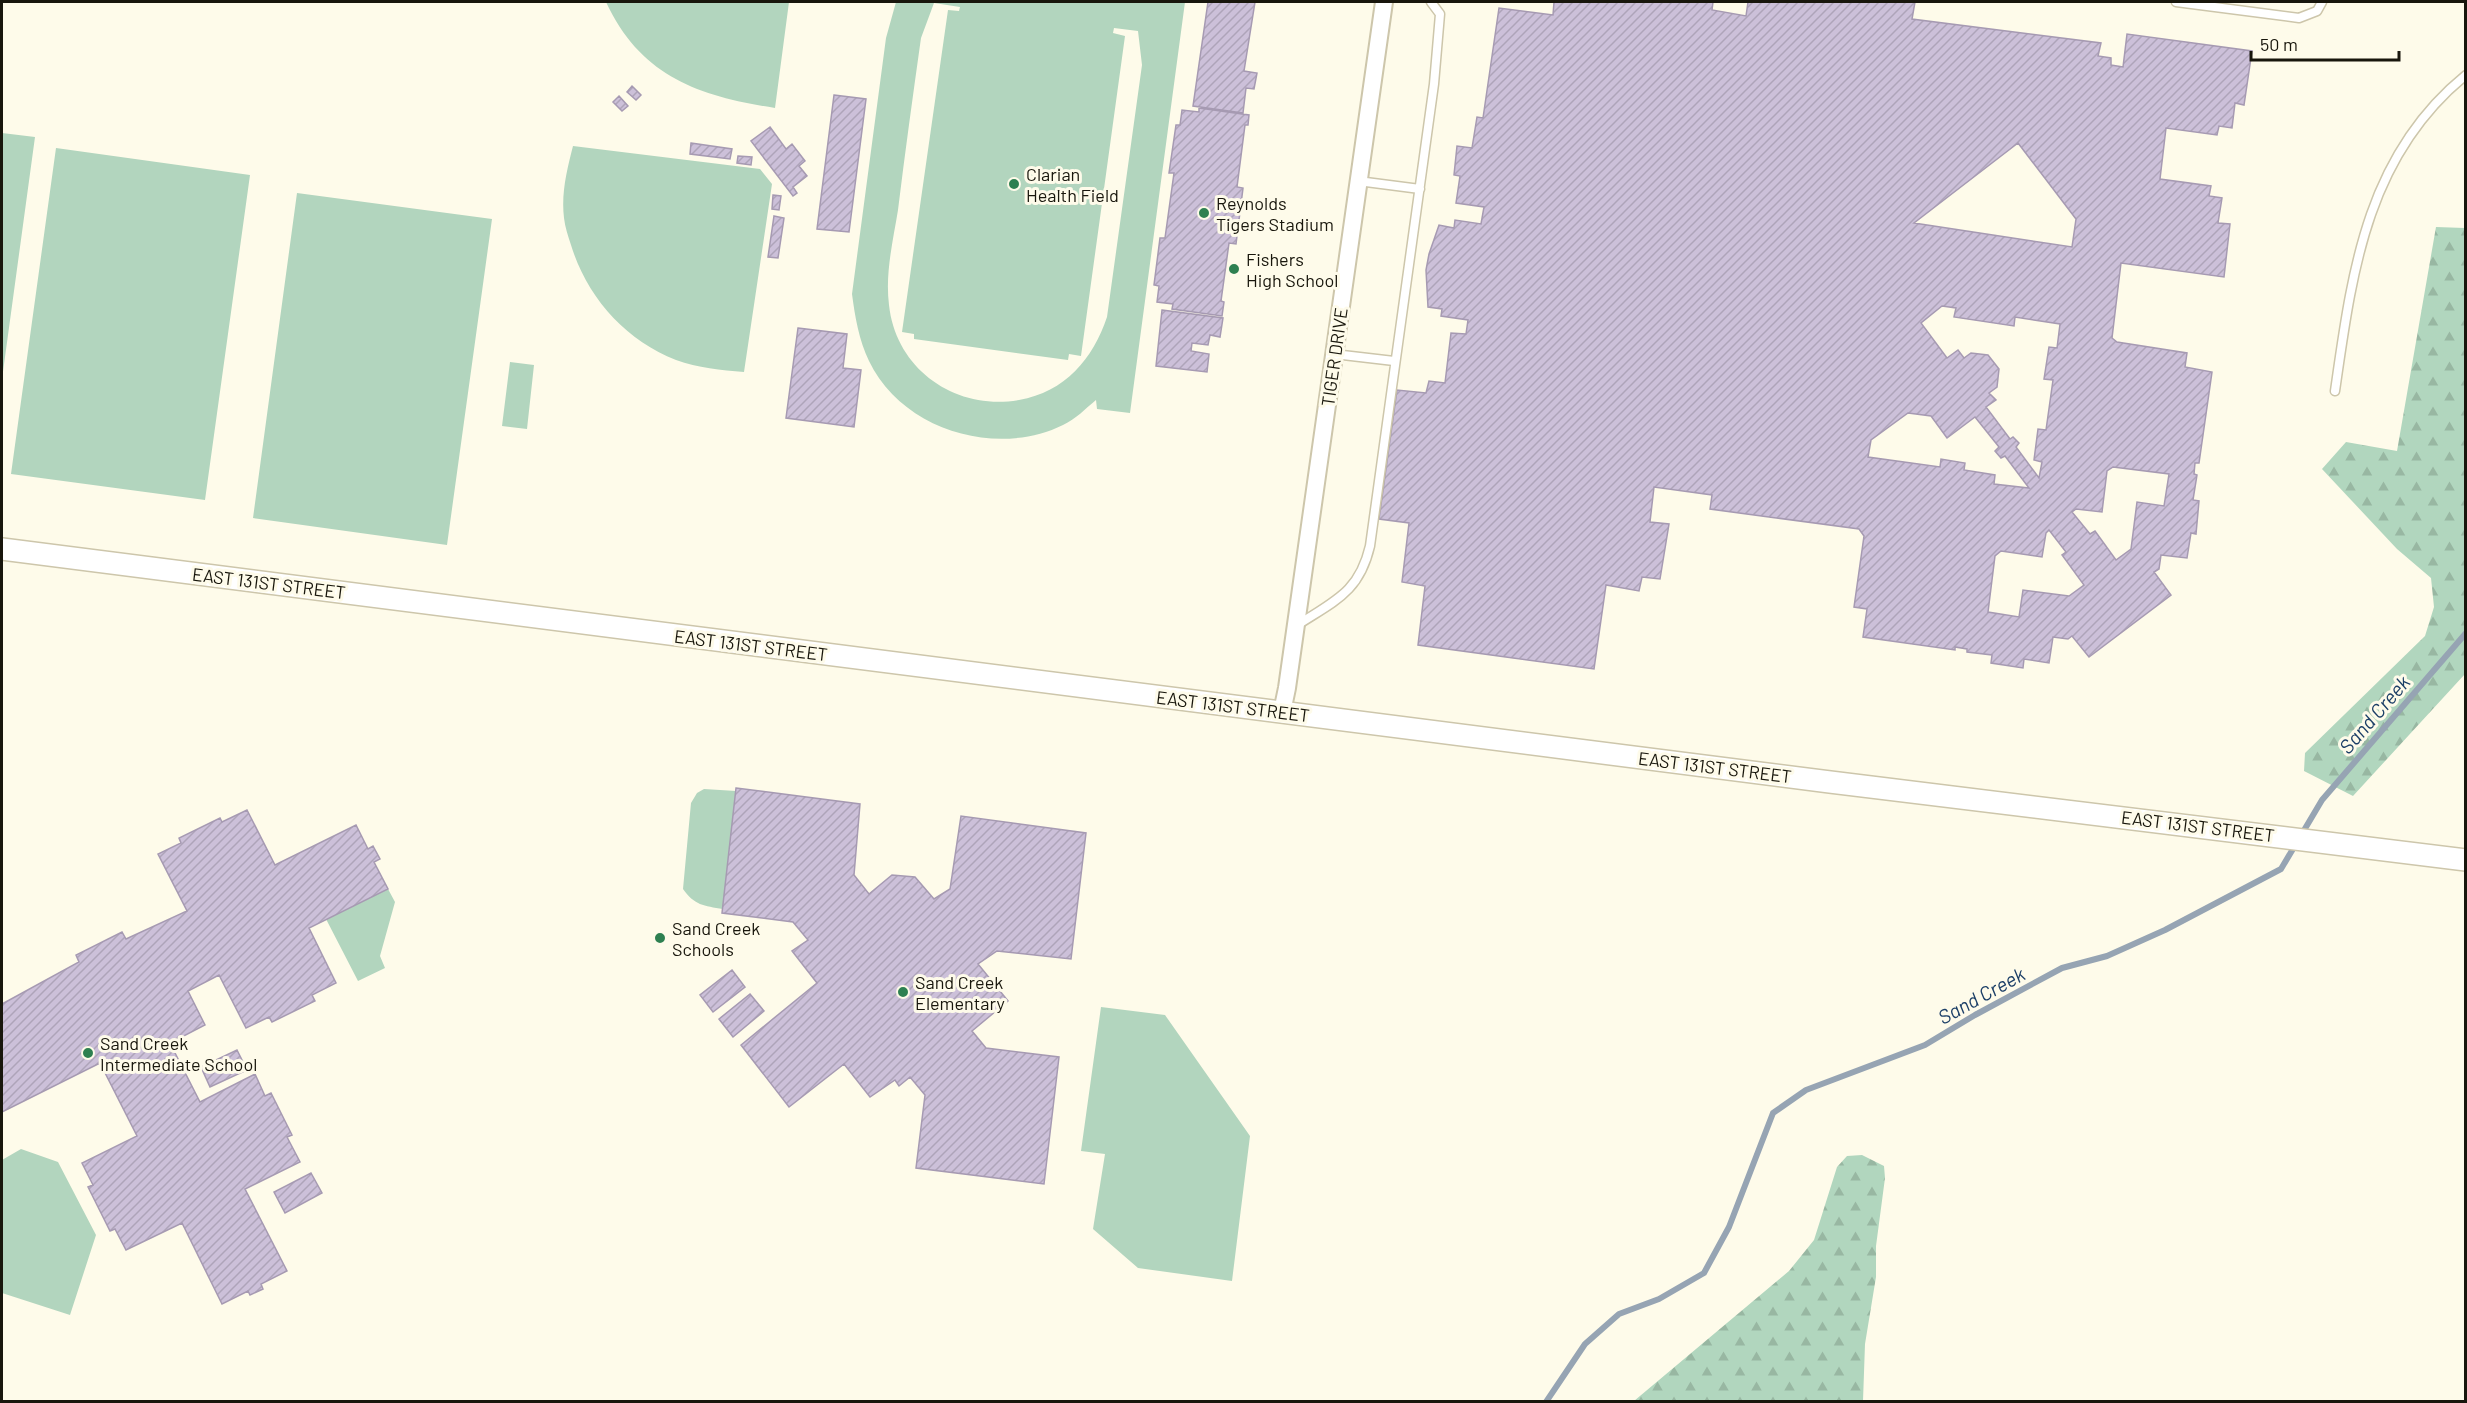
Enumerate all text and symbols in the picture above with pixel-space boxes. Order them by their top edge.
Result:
scale bar [2251,24,2400,62]
text: 50 m [2260,33,2298,55]
place label: Clarian Health Field [1026,163,1119,206]
marker: Clarian Health Field [1007,177,1021,191]
place label: Reynolds Tigers Stadium [1216,192,1334,235]
marker: Reynolds Tigers Stadium [1197,206,1211,220]
place label: Fishers High School [1246,248,1339,291]
marker: Fishers High School [1227,262,1241,276]
street label: TIGER DRIVE [1316,306,1352,408]
street label: EAST 131ST STREET [191,563,347,603]
street label: EAST 131ST STREET [673,625,829,665]
water label: Sand Creek [2334,670,2415,758]
street label: EAST 131ST STREET [1155,686,1311,726]
street label: EAST 131ST STREET [1637,747,1793,787]
street label: EAST 131ST STREET [2120,806,2276,846]
place label: Sand Creek Schools [672,917,760,960]
marker: Sand Creek Schools [653,931,667,945]
water label: Sand Creek [1933,961,2029,1029]
place label: Sand Creek Elementary [915,971,1005,1014]
marker: Sand Creek Elementary [896,985,910,999]
place label: Sand Creek Intermediate School [100,1032,257,1075]
marker: Sand Creek Intermediate School [81,1046,95,1060]

